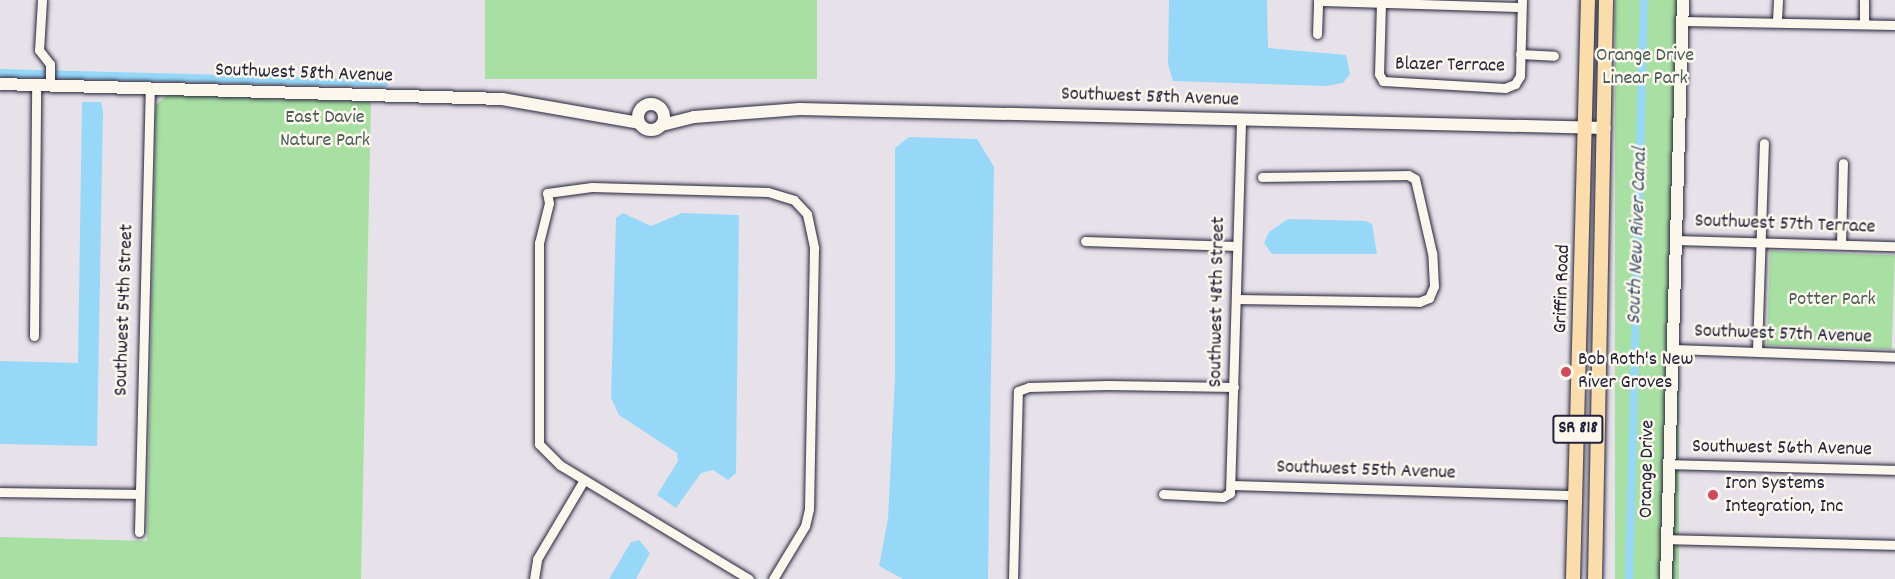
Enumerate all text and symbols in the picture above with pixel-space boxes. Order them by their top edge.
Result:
park label: Orange Drive Linear Park [1596,44,1694,91]
street label: Blazer Terrace [1395,53,1505,79]
street label: Southwest 58th Avenue [215,59,393,89]
street label: Southwest 58th Avenue [1061,83,1239,113]
park label: East Davie Nature Park [280,107,370,154]
water label: South New River Canal [1622,147,1654,325]
street label: Southwest 57th Terrace [1694,210,1876,240]
street label: Southwest 48th Street [1205,216,1231,388]
street label: Southwest 54th Street [110,224,140,396]
street label: Griffin Road [1549,244,1577,334]
park label: Potter Park [1788,288,1876,312]
street label: Southwest 57th Avenue [1694,320,1872,350]
place label: Bob Roth's New River Groves [1578,348,1693,395]
marker: Bob Roth's New River Groves [1559,365,1573,379]
road number: SR 818 [1551,414,1605,444]
street label: Orange Drive [1635,420,1661,518]
street label: Southwest 56th Avenue [1692,435,1872,463]
street label: Southwest 55th Avenue [1276,456,1456,486]
place label: Iron Systems Integration, Inc [1725,472,1843,519]
marker: Iron Systems Integration, Inc [1706,488,1720,502]

